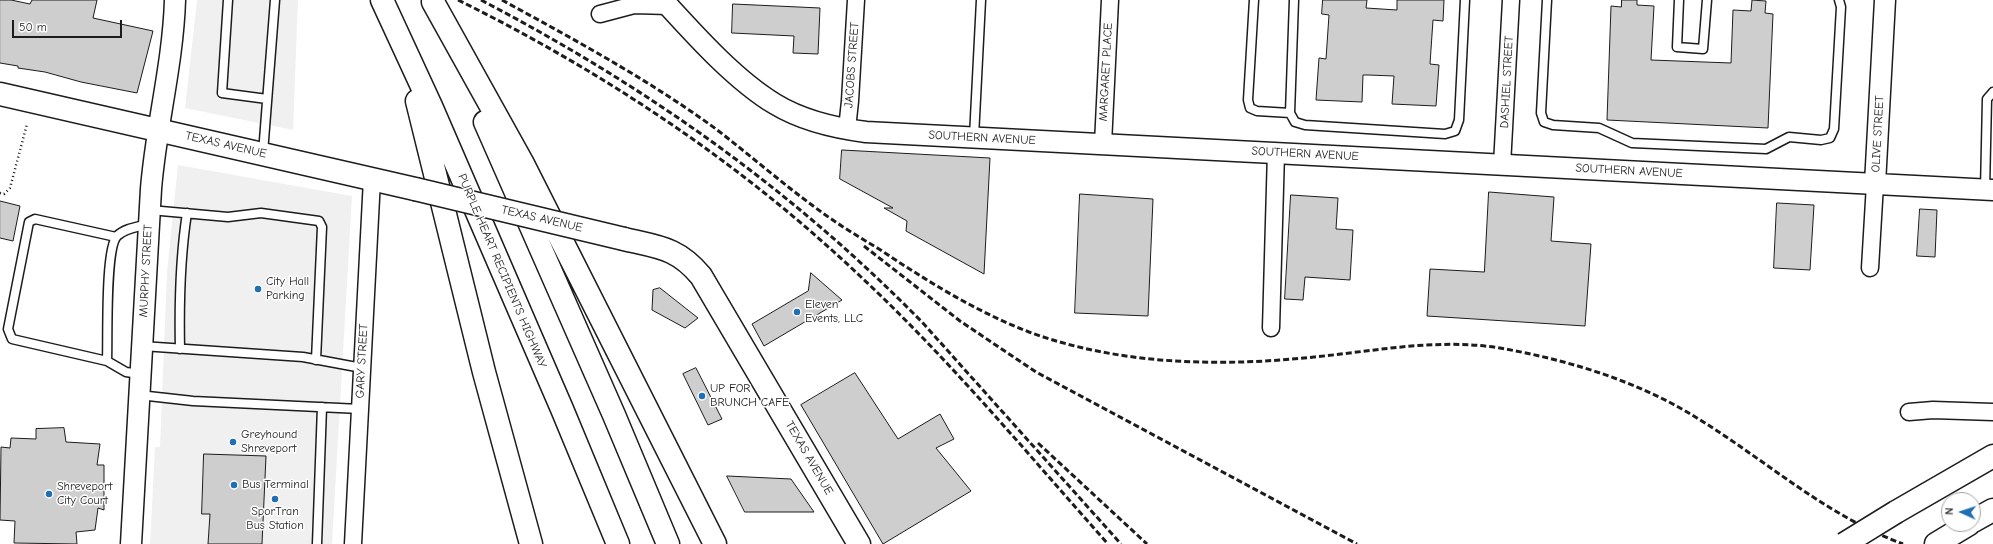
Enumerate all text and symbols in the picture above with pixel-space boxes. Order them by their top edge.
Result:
scale bar [14,12,124,38]
text: 50 m [19,20,47,34]
street label: JACOBS STREET [842,21,862,109]
street label: MARGARET PLACE [1096,22,1116,122]
street label: DASHIEL STREET [1497,35,1517,129]
street label: OLIVE STREET [1869,95,1887,173]
street label: SOUTHERN AVENUE [928,128,1036,148]
street label: TEXAS AVENUE [184,129,268,161]
street label: SOUTHERN AVENUE [1251,144,1359,164]
street label: SOUTHERN AVENUE [1575,161,1683,181]
street label: PURPLE HEART RECIPIENTS HIGHWAY [454,172,550,370]
street label: TEXAS AVENUE [500,203,584,235]
street label: MURPHY STREET [136,224,156,318]
place label: City Hall Parking [266,275,309,303]
marker: City Hall Parking [253,284,263,294]
place label: Eleven Events, LLC [805,298,863,326]
marker: Eleven Events, LLC [792,307,802,317]
street label: GARY STREET [353,323,371,399]
place label: UP FOR BRUNCH CAFE [710,382,789,410]
marker: UP FOR BRUNCH CAFE [697,391,707,401]
street label: TEXAS AVENUE [782,419,836,497]
place label: Greyhound Shreveport [241,428,297,456]
marker: Greyhound Shreveport [228,437,238,447]
place label: Bus Terminal [242,478,309,492]
place label: Shreveport City Court [57,480,112,508]
marker: Bus Terminal [229,480,239,490]
marker: Shreveport City Court [44,489,54,499]
north arrow [1941,492,1981,532]
marker: SporTran Bus Station [270,494,280,504]
place label: SporTran Bus Station [246,505,304,533]
text: N [1943,507,1956,515]

